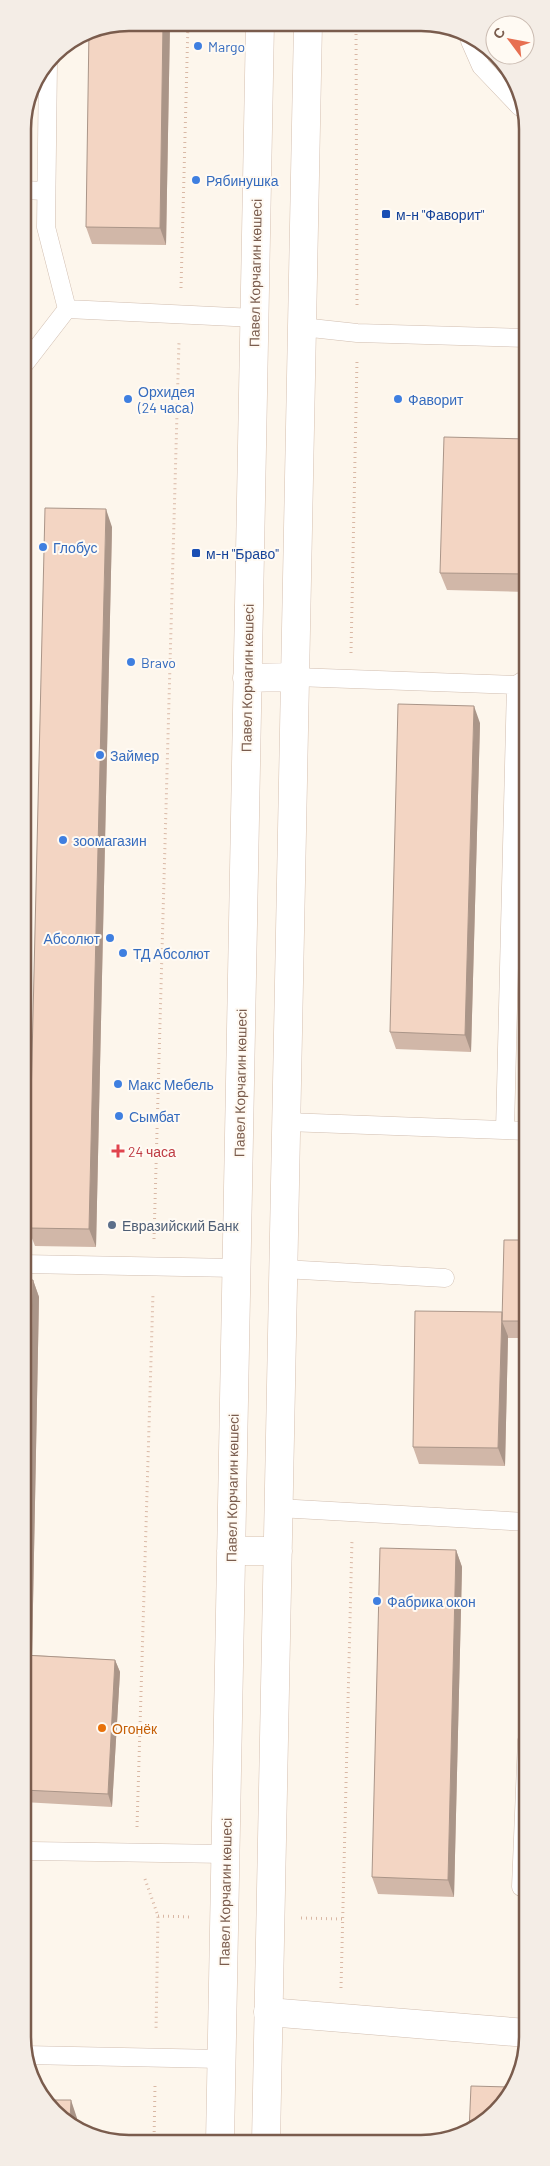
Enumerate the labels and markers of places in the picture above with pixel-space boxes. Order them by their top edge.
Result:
place label: Margo [208,38,245,55]
marker: Margo [192,40,204,52]
place label: Рябинушка [206,172,279,189]
marker: Рябинушка [190,174,202,186]
place label: м-н "Фаворит" [396,206,485,223]
marker: м-н "Фаворит" [380,208,392,220]
place label: Орхидея (24 часа) [137,383,195,416]
place label: Фаворит [408,391,464,408]
marker: Орхидея (24 часа) [122,393,134,405]
marker: Фаворит [392,393,404,405]
place label: Глобус [53,539,97,556]
marker: Глобус [37,541,49,553]
place label: м-н "Браво" [206,545,279,562]
marker: м-н "Браво" [190,547,202,559]
place label: Bravo [141,654,176,671]
marker: Bravo [125,656,137,668]
place label: Займер [110,747,159,764]
marker: Займер [94,749,106,761]
place label: зоомагазин [73,832,147,849]
marker: зоомагазин [57,834,69,846]
place label: Абсолют [43,930,101,947]
marker: Абсолют [104,932,116,944]
place label: ТД Абсолют [133,945,211,962]
marker: ТД Абсолют [117,947,129,959]
place label: Макс Мебель [128,1076,214,1093]
marker: Макс Мебель [112,1078,124,1090]
place label: Сымбат [129,1108,181,1125]
marker: Сымбат [113,1110,125,1122]
place label: 24 часа [128,1143,176,1160]
marker: 24 часа [112,1145,124,1157]
place label: Евразийский Банк [122,1217,240,1234]
marker: Евразийский Банк [106,1219,118,1231]
place label: Фабрика окон [387,1593,476,1610]
marker: Фабрика окон [371,1595,383,1607]
place label: Огонёк [112,1720,158,1737]
marker: Огонёк [96,1722,108,1734]

